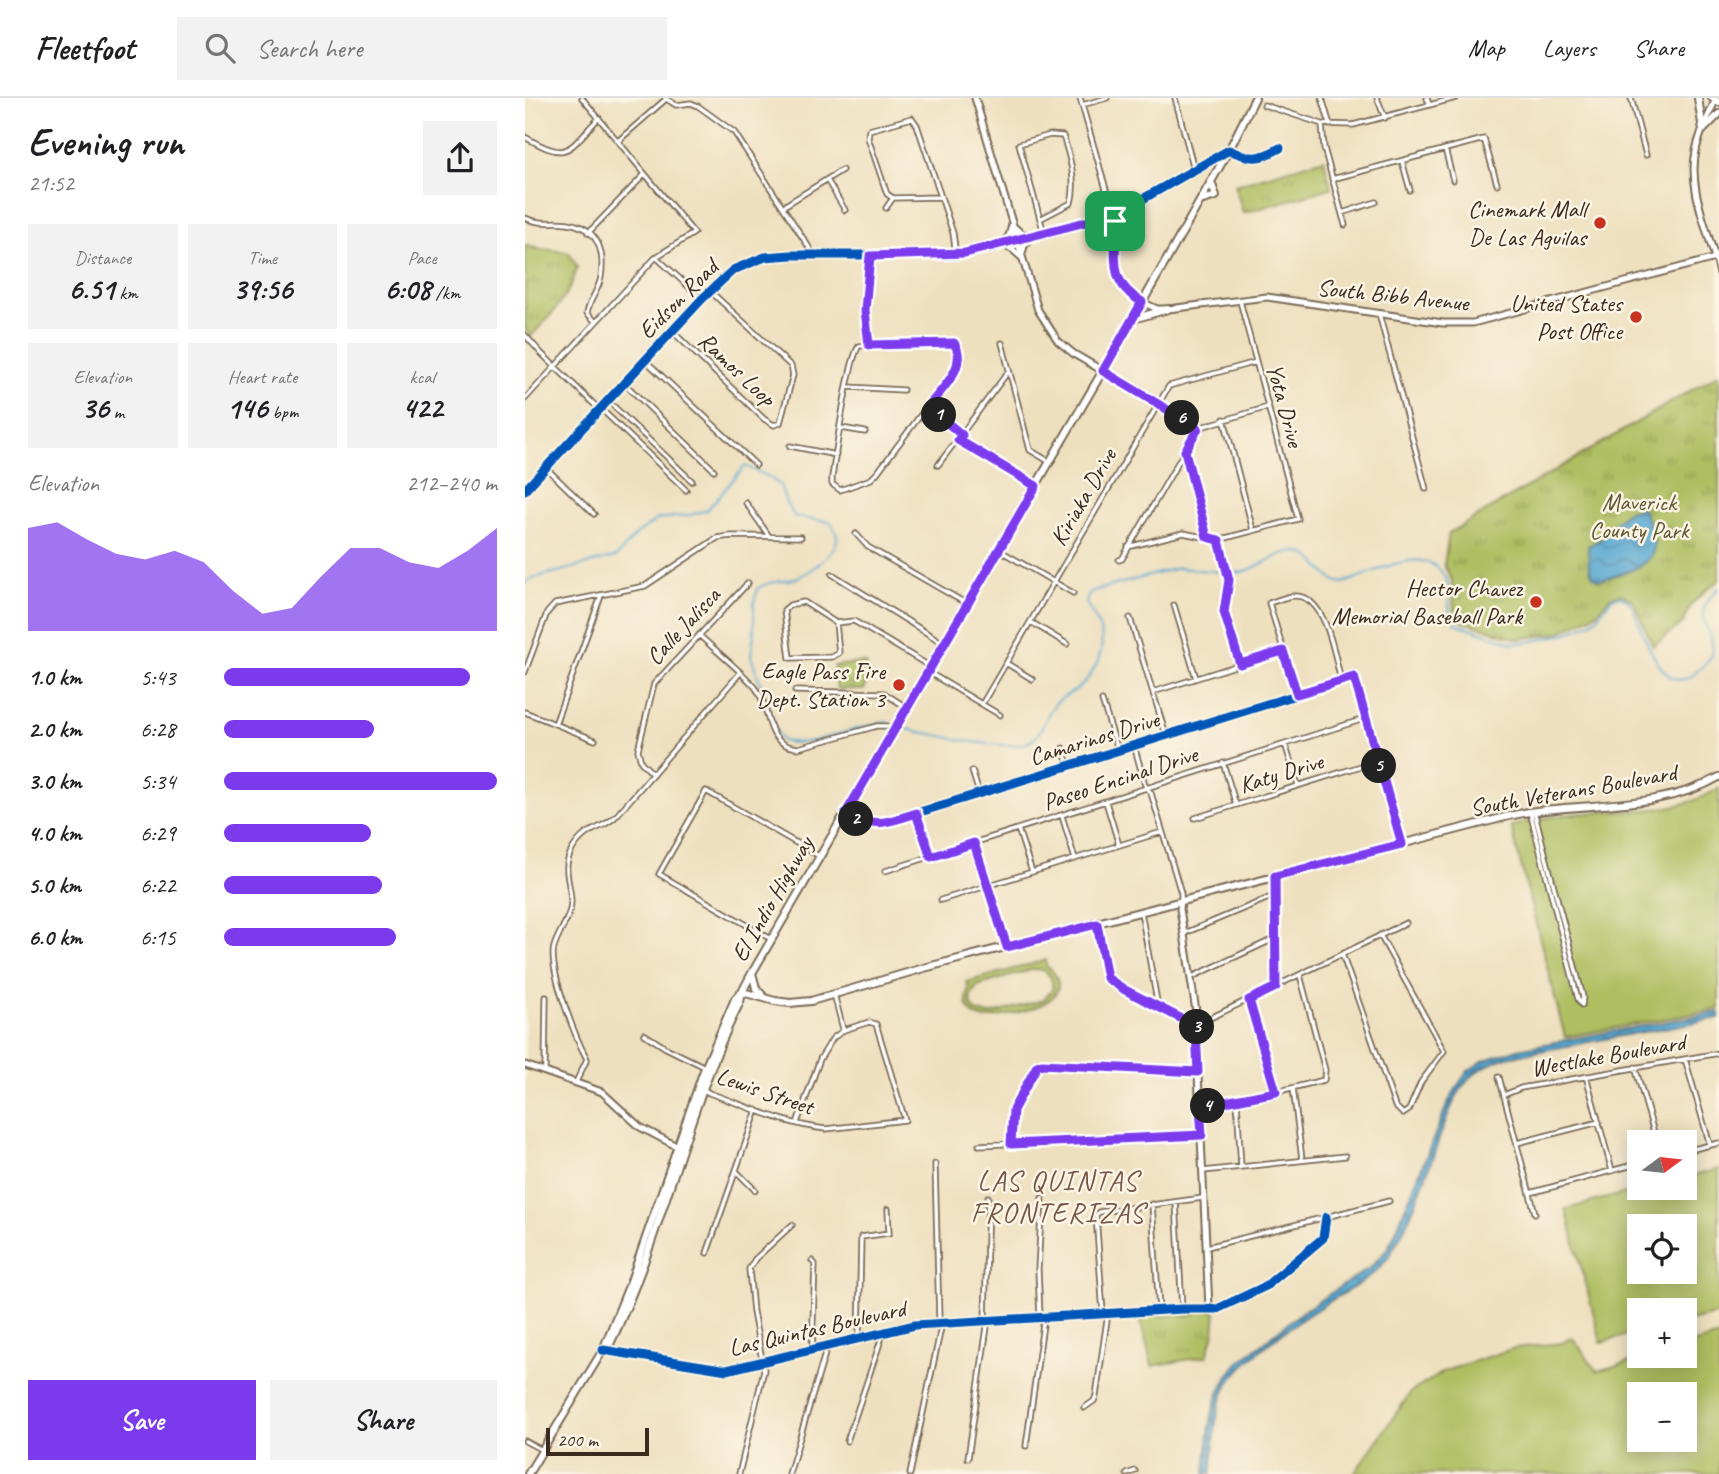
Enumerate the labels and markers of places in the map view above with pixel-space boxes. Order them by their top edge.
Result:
pin [1085,191,1145,251]
place label: Cinemark Mall De Las Aguilas [1468,194,1590,252]
marker: Cinemark Mall De Las Aguilas [1592,215,1608,231]
place label: United States Post Office [1510,288,1624,346]
marker: United States Post Office [1628,309,1644,325]
pin: 1 [921,398,957,432]
pin: 6 [1165,400,1199,436]
place label: Hector Chavez Memorial Baseball Park [1332,573,1524,631]
marker: Hector Chavez Memorial Baseball Park [1528,594,1544,610]
place label: Eagle Pass Fire Dept. Station 3 [757,656,887,714]
marker: Eagle Pass Fire Dept. Station 3 [891,677,907,693]
pin: 5 [1361,748,1397,784]
pin: 2 [839,802,873,836]
pin: 3 [1179,1010,1215,1044]
pin: 4 [1191,1088,1225,1124]

